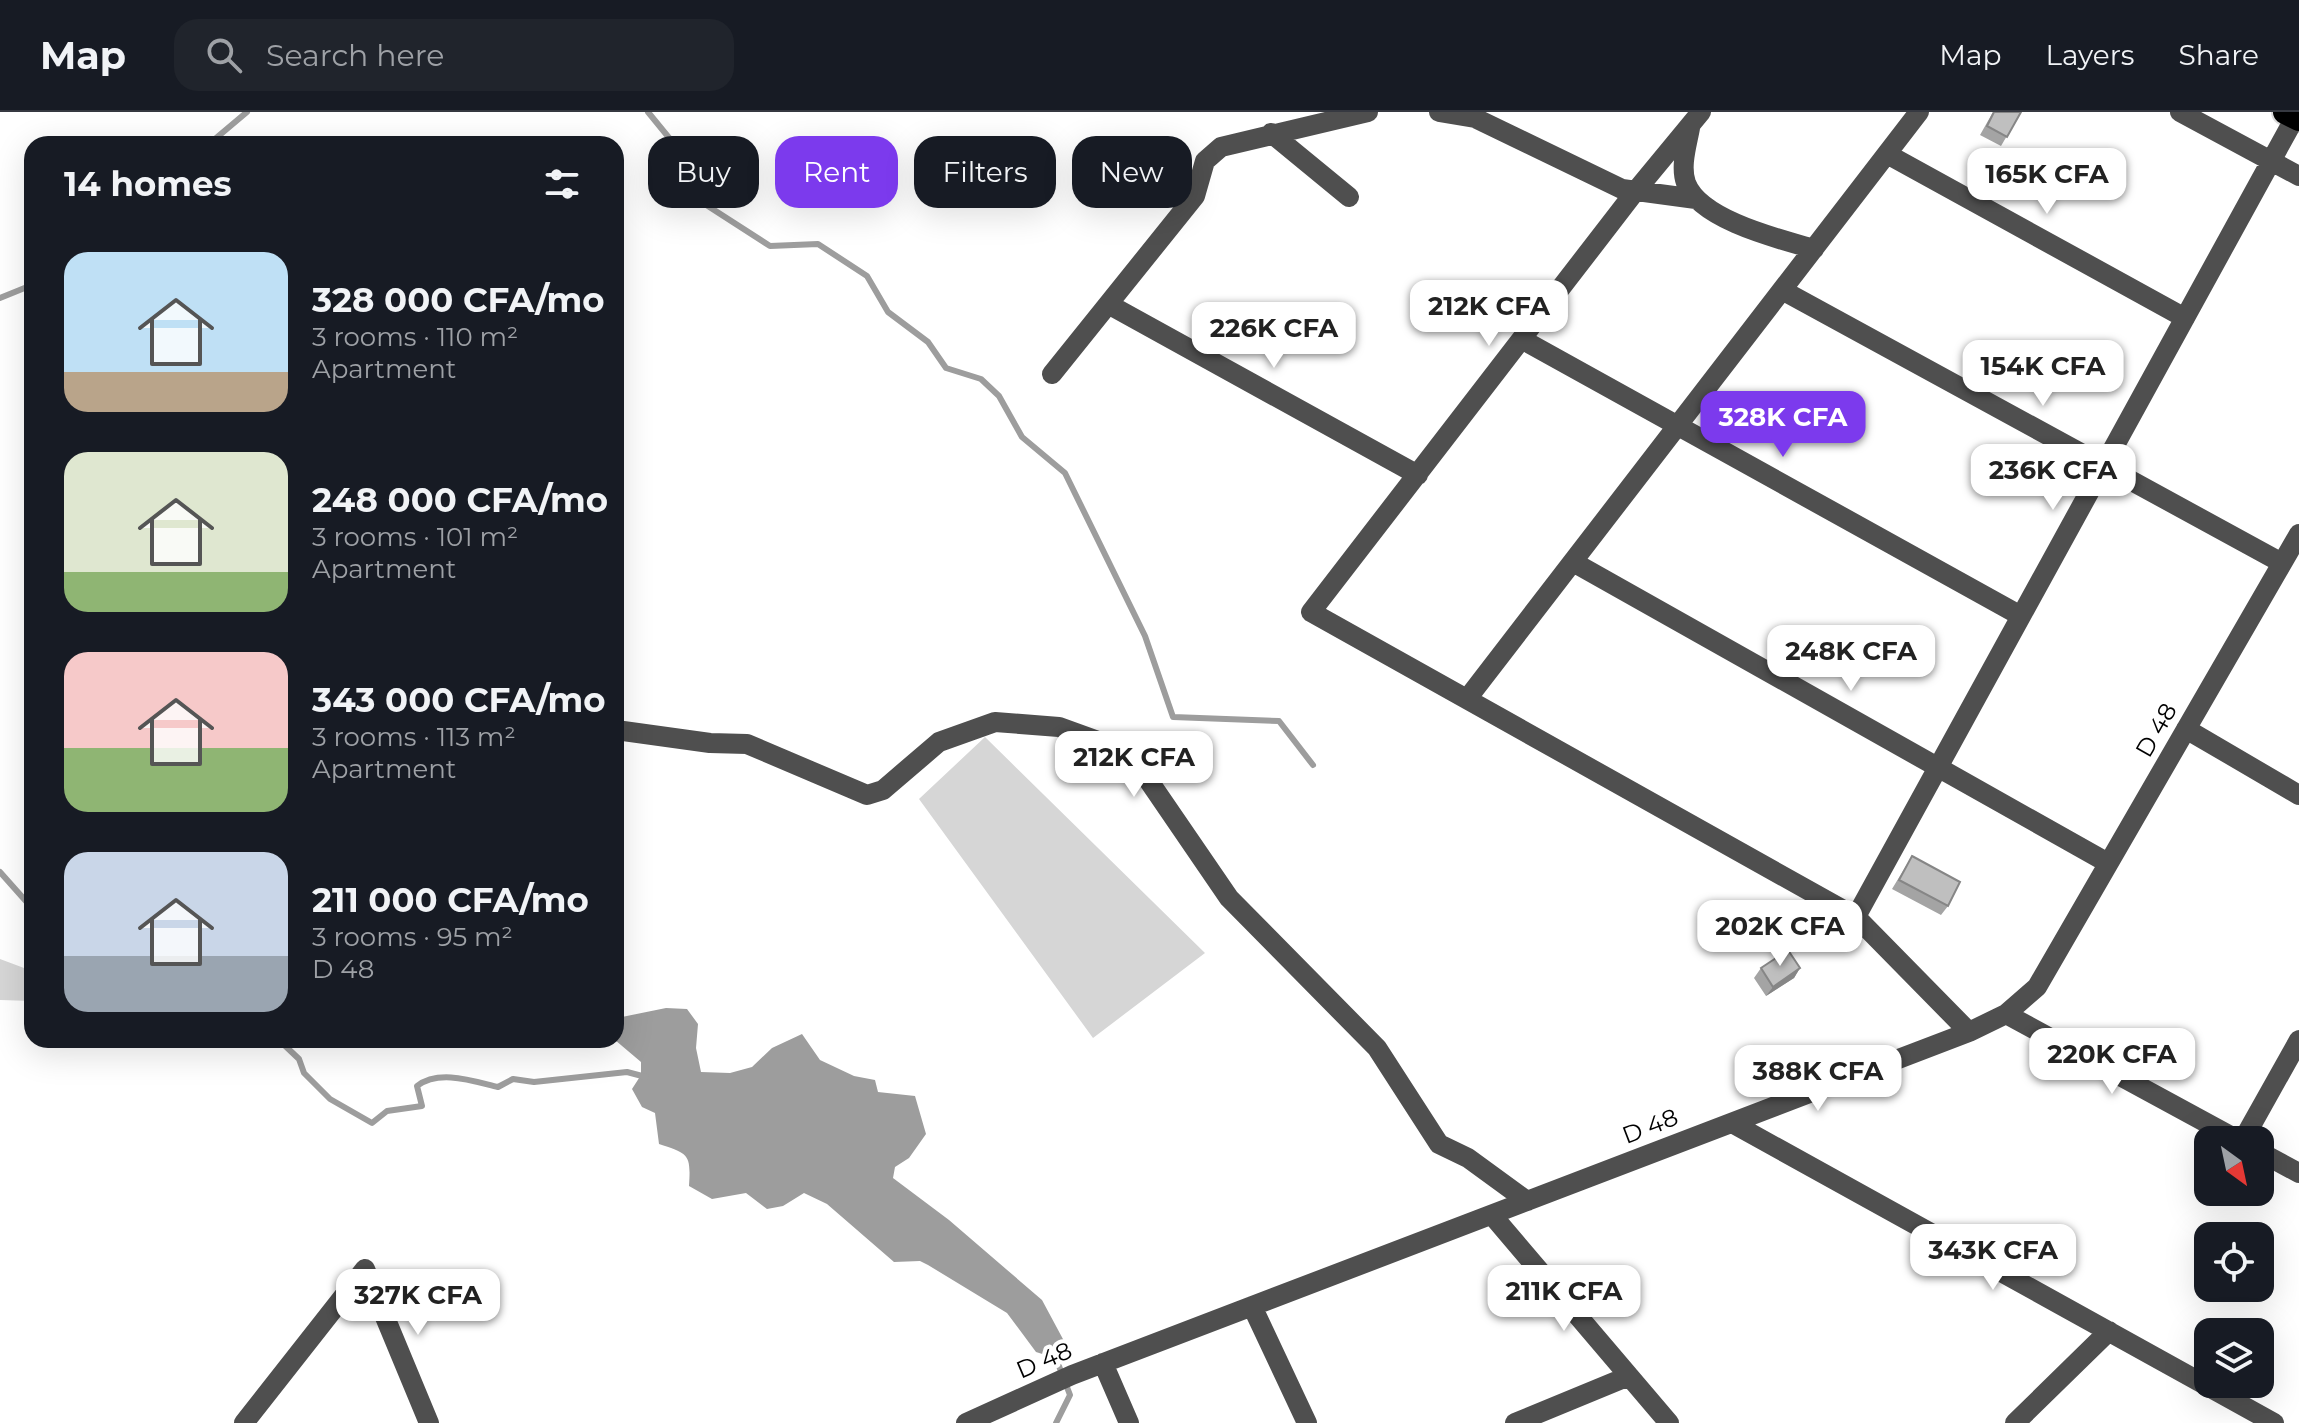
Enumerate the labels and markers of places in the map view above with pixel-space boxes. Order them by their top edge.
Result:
pin: 165K CFA [1964,148,2130,216]
pin: 212K CFA [1406,280,1572,348]
pin: 226K CFA [1191,302,1357,370]
pin: 154K CFA [1960,340,2126,408]
pin: 328K CFA [1700,391,1866,459]
pin: 236K CFA [1970,444,2136,512]
pin: 248K CFA [1768,625,1934,693]
pin: 212K CFA [1051,731,1217,799]
pin: 202K CFA [1697,900,1863,968]
pin: 220K CFA [2029,1028,2195,1096]
pin: 388K CFA [1735,1045,1901,1113]
pin: 343K CFA [1910,1224,2076,1292]
pin: 211K CFA [1481,1265,1647,1333]
pin: 327K CFA [335,1269,501,1337]

